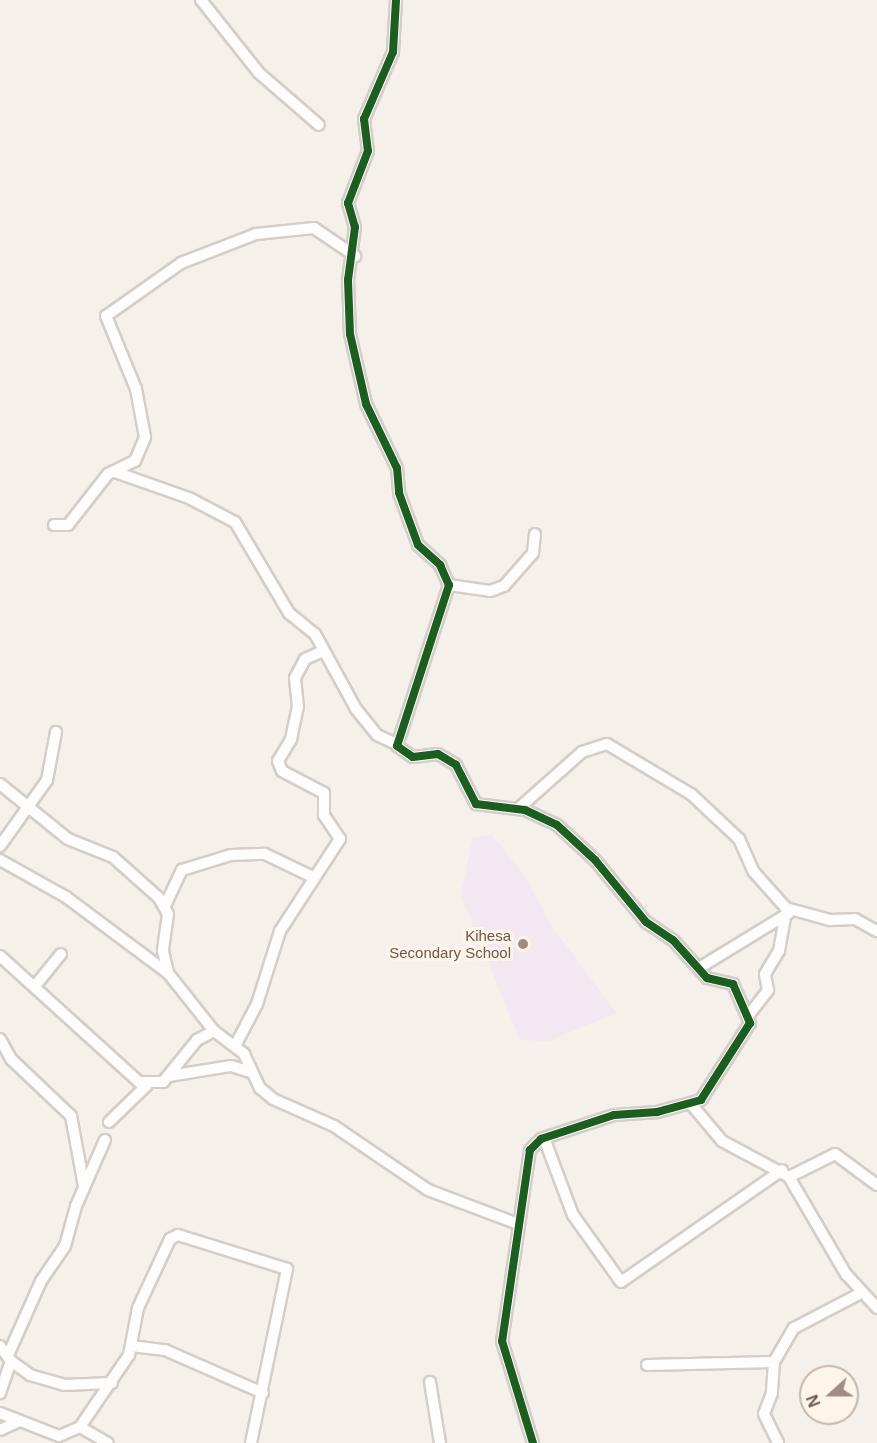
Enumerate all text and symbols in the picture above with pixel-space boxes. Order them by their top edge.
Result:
place label: Kihesa Secondary School [389,926,511,961]
marker: Kihesa Secondary School [516,937,530,951]
north arrow [799,1365,859,1425]
text: N [804,1392,824,1409]

